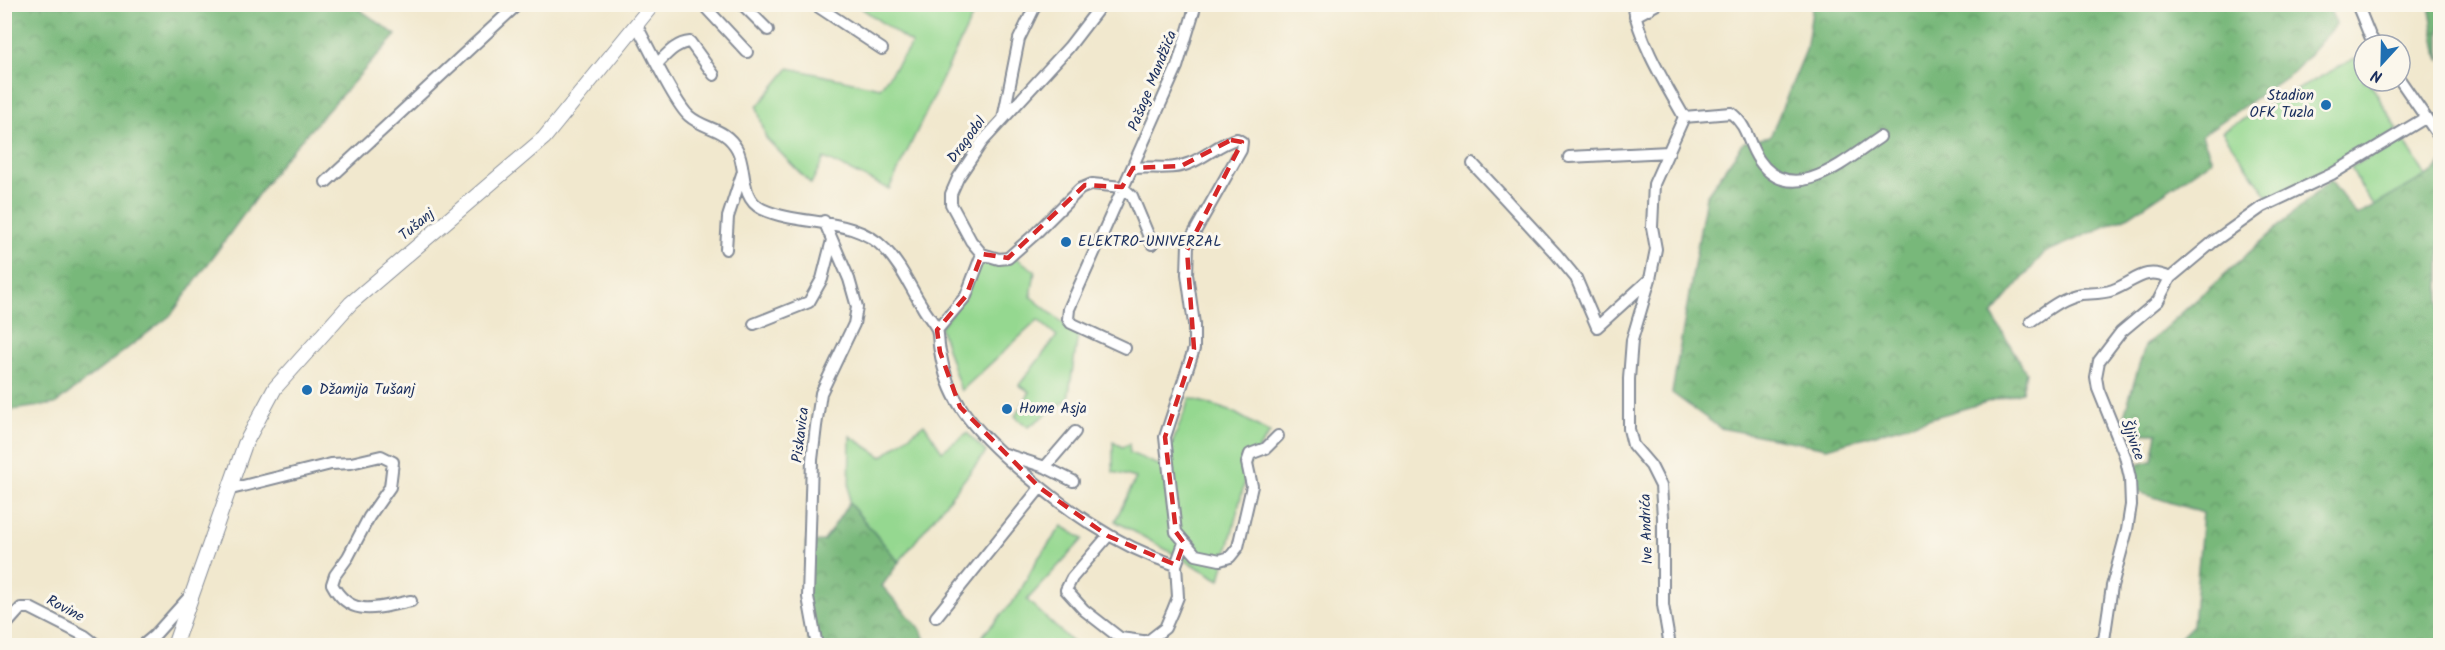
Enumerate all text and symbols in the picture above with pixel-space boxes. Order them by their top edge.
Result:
street label: Pašage Mandžića [1122,27,1184,135]
north arrow [2352,33,2412,93]
text: N [2368,62,2386,89]
place label: Stadion OFK Tuzla [2250,84,2314,125]
marker: Stadion OFK Tuzla [2319,98,2333,112]
street label: Dragodol [941,111,993,169]
street label: Tušanj [394,202,441,247]
place label: ELEKTRO-UNIVERZAL [1078,230,1221,254]
marker: ELEKTRO-UNIVERZAL [1059,235,1073,249]
place label: Džamija Tušanj [319,378,416,402]
marker: Džamija Tušanj [300,383,314,397]
place label: Home Asja [1019,397,1087,421]
marker: Home Asja [1000,402,1014,416]
street label: Piskavica [786,406,816,464]
street label: Šljivice [2113,416,2151,464]
street label: Ive Andrića [1634,493,1660,565]
street label: Rovine [42,589,89,629]

